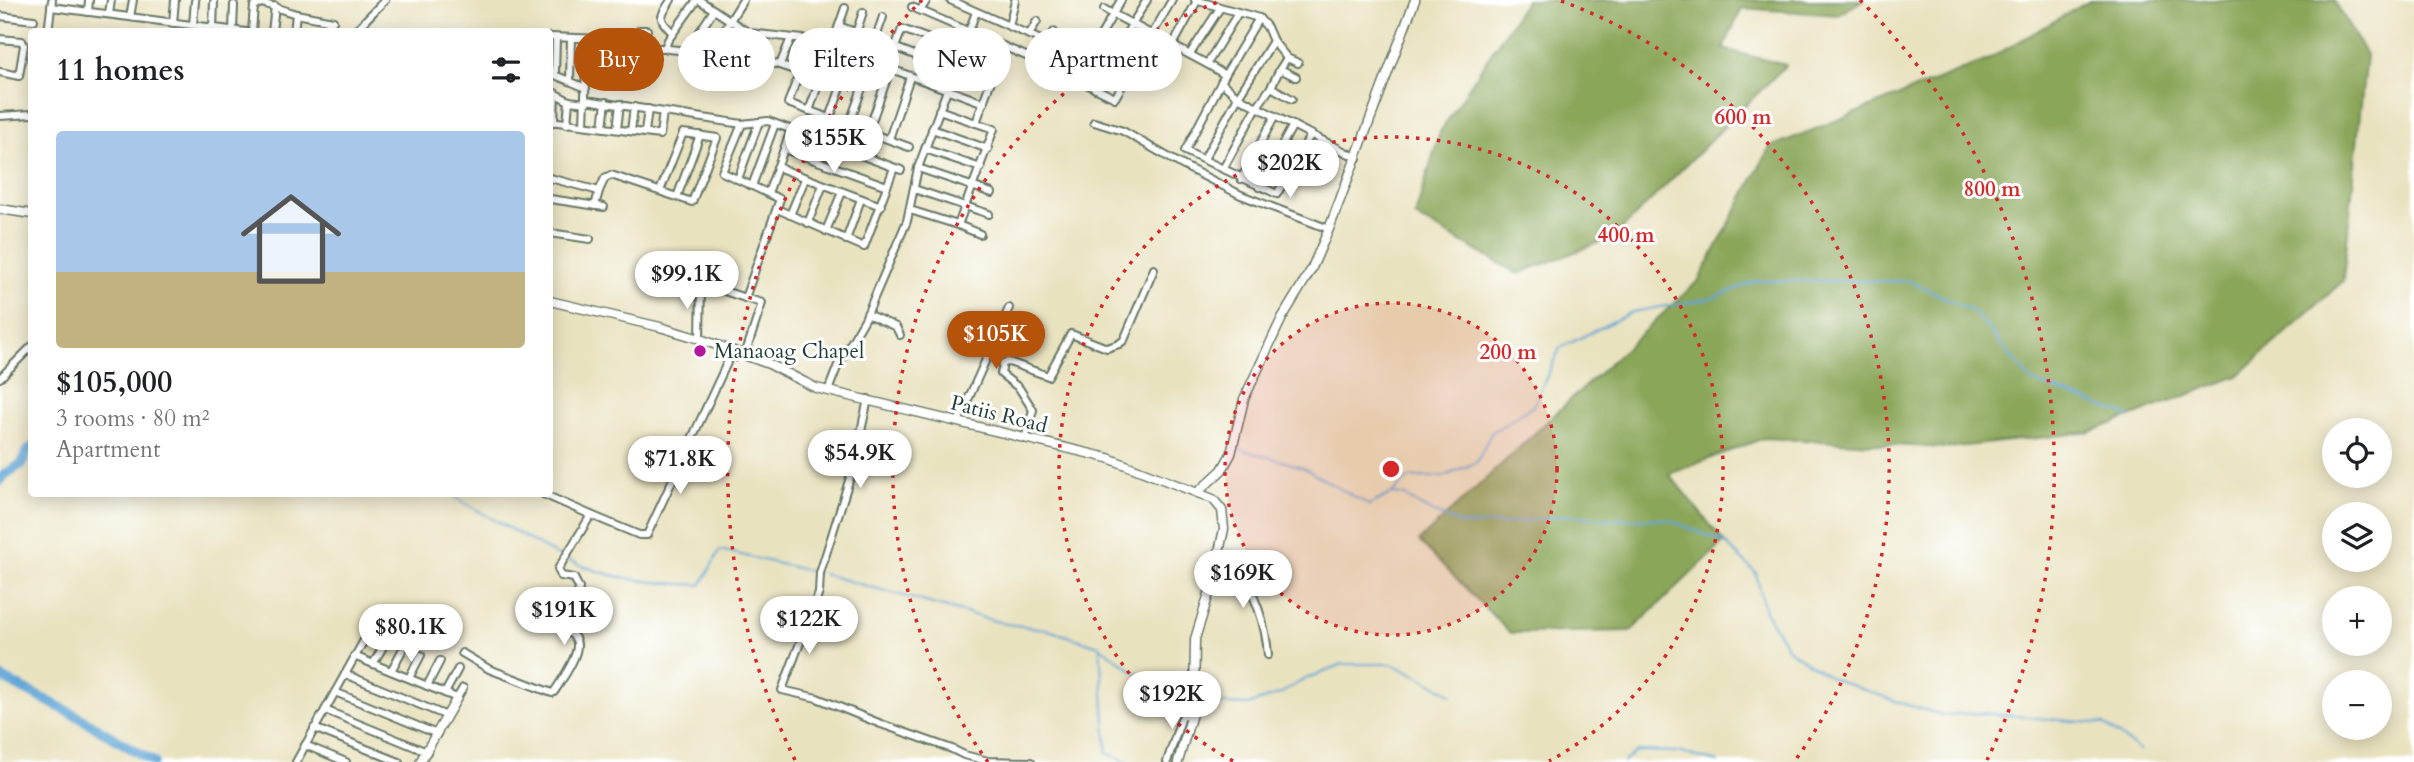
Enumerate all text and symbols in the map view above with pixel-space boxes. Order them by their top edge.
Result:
chip: Buy [574,28,664,91]
chip: Rent [678,28,775,91]
chip: Filters [789,28,899,91]
chip: New [913,28,1011,91]
chip: Apartment [1025,28,1182,91]
text: 11 homes [56,50,185,91]
icon: filters [487,51,525,89]
text: 600 m [1714,103,1772,132]
pin: $155K [785,116,883,175]
text: $155K [801,122,867,153]
pin: $202K [1241,140,1339,200]
text: $202K [1257,147,1323,178]
text: 800 m [1963,175,2021,204]
icon: home [228,176,354,302]
text: 400 m [1597,221,1655,250]
pin: $99.1K [630,252,744,311]
text: $99.1K [651,258,723,289]
pin: $105K [947,312,1045,371]
text: $105K [963,318,1029,349]
place label: Manaoag Chapel [714,337,864,366]
text: 200 m [1479,338,1537,367]
marker: Manaoag Chapel [692,343,708,359]
text: $105,000 [56,362,172,403]
street label: Patiis Road [947,388,1050,441]
text: 3 rooms · 80 m² [56,403,209,434]
map controls [2322,418,2392,740]
button: locate [2322,418,2392,488]
pin: $54.9K [803,430,917,490]
text: Apartment [56,434,160,465]
pin: $71.8K [623,436,737,496]
text: $54.9K [824,437,896,468]
text: $71.8K [644,443,716,474]
centre of rings [1379,457,1403,481]
button: layers [2322,502,2392,572]
pin: $169K [1194,550,1292,610]
text: $169K [1210,557,1276,588]
button: + [2322,586,2392,656]
pin: $191K [515,588,613,647]
text: $191K [531,594,597,625]
pin: $122K [760,596,858,656]
text: $122K [776,603,842,634]
pin: $80.1K [354,604,468,664]
text: $80.1K [375,611,447,642]
button: − [2322,670,2392,740]
pin: $192K [1123,672,1221,731]
text: $192K [1139,678,1205,709]

